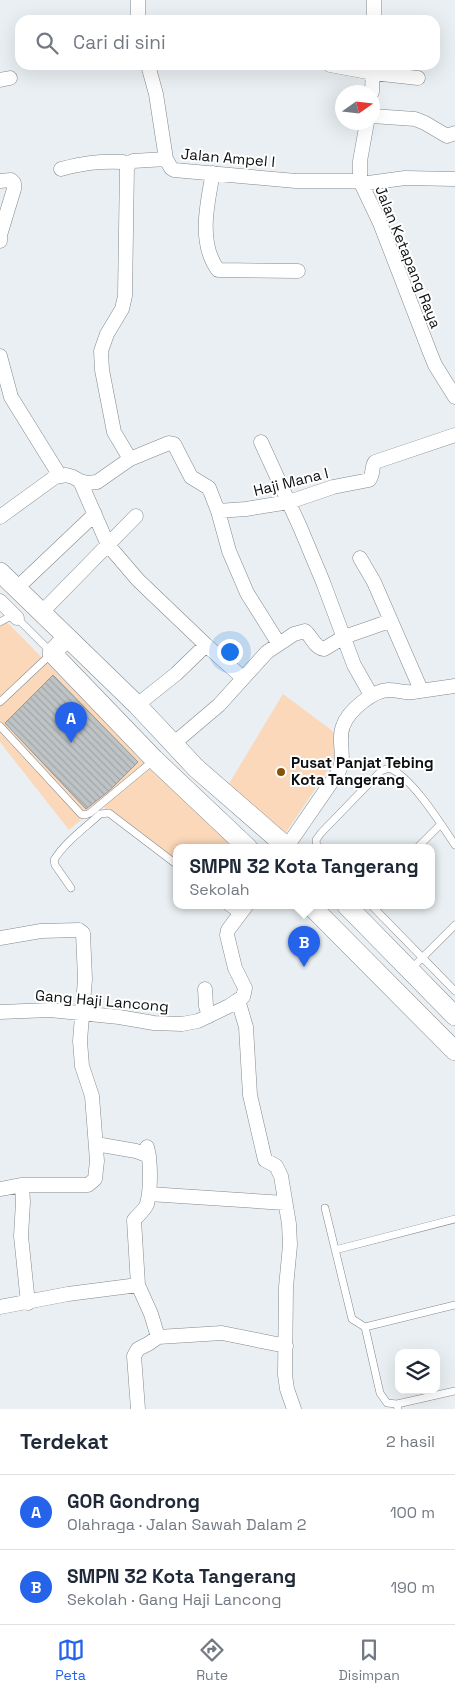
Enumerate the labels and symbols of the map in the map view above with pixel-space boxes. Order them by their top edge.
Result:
north arrow [335,85,380,130]
street label: Jalan Ampel I [180,144,276,171]
street label: Jalan Ketapang Raya [371,183,446,331]
street label: Haji Mana I [251,463,330,500]
your location [217,639,243,665]
pin: A [55,702,87,743]
place label: Pusat Panjat Tebing Kota Tangerang [291,753,434,789]
marker: Pusat Panjat Tebing Kota Tangerang [275,766,287,778]
pin: B [288,926,320,967]
street label: Gang Haji Lancong [34,985,170,1016]

